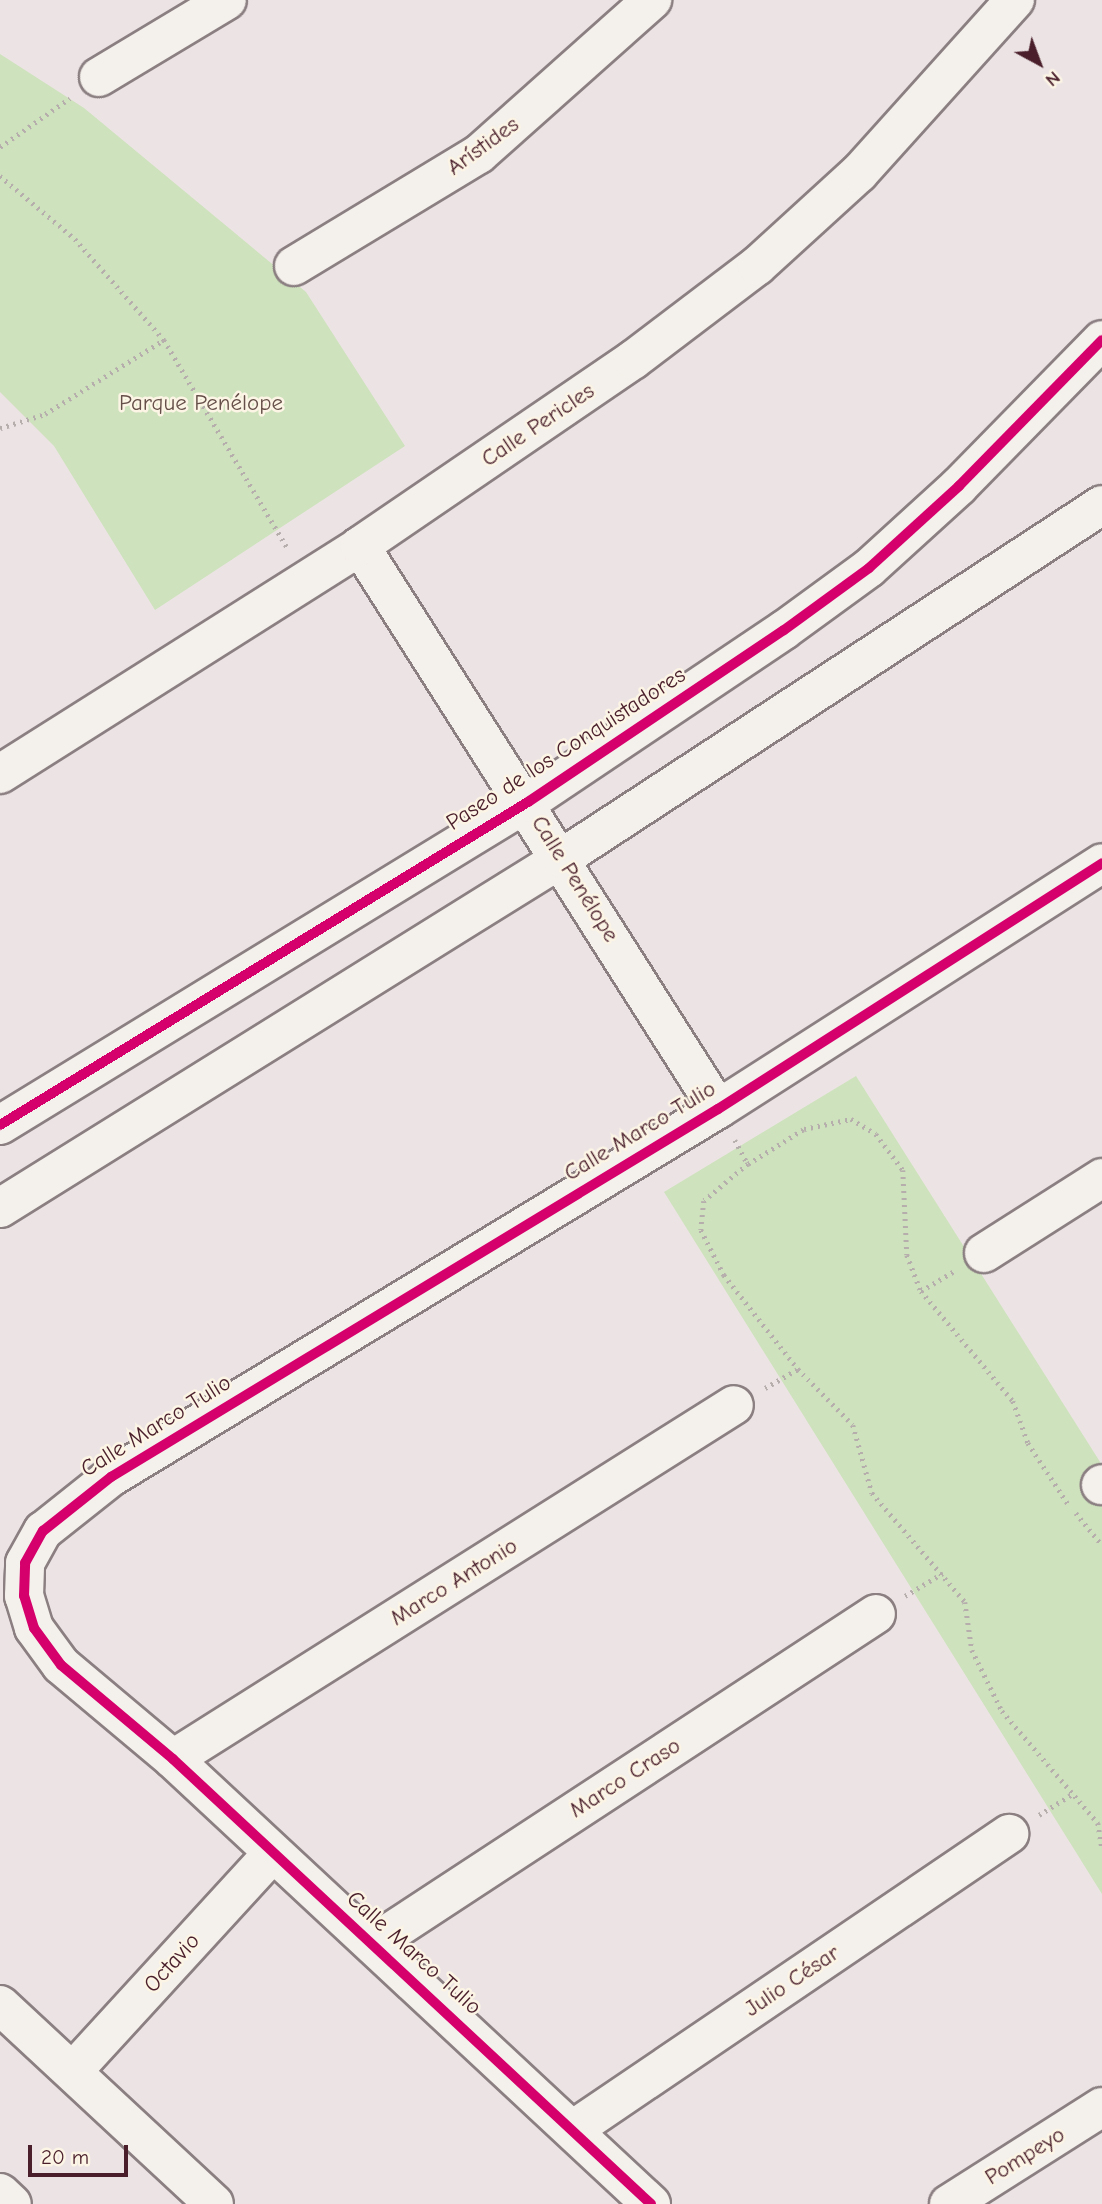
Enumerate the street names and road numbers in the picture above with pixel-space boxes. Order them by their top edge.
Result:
street label: Arístides [442,111,524,181]
street label: Calle Pericles [476,377,600,473]
street label: Paseo de los Conquistadores [441,661,691,837]
street label: Calle Penélope [525,811,625,947]
street label: Calle Marco Tulio [559,1075,721,1187]
street label: Calle Marco Tulio [76,1369,236,1483]
street label: Marco Antonio [385,1532,523,1632]
street label: Marco Craso [564,1732,686,1824]
street label: Calle Marco Tulio [341,1885,487,2021]
street label: Octavio [138,1928,206,1998]
street label: Julio César [739,1939,845,2023]
street label: Pompeyo [980,2121,1070,2191]

